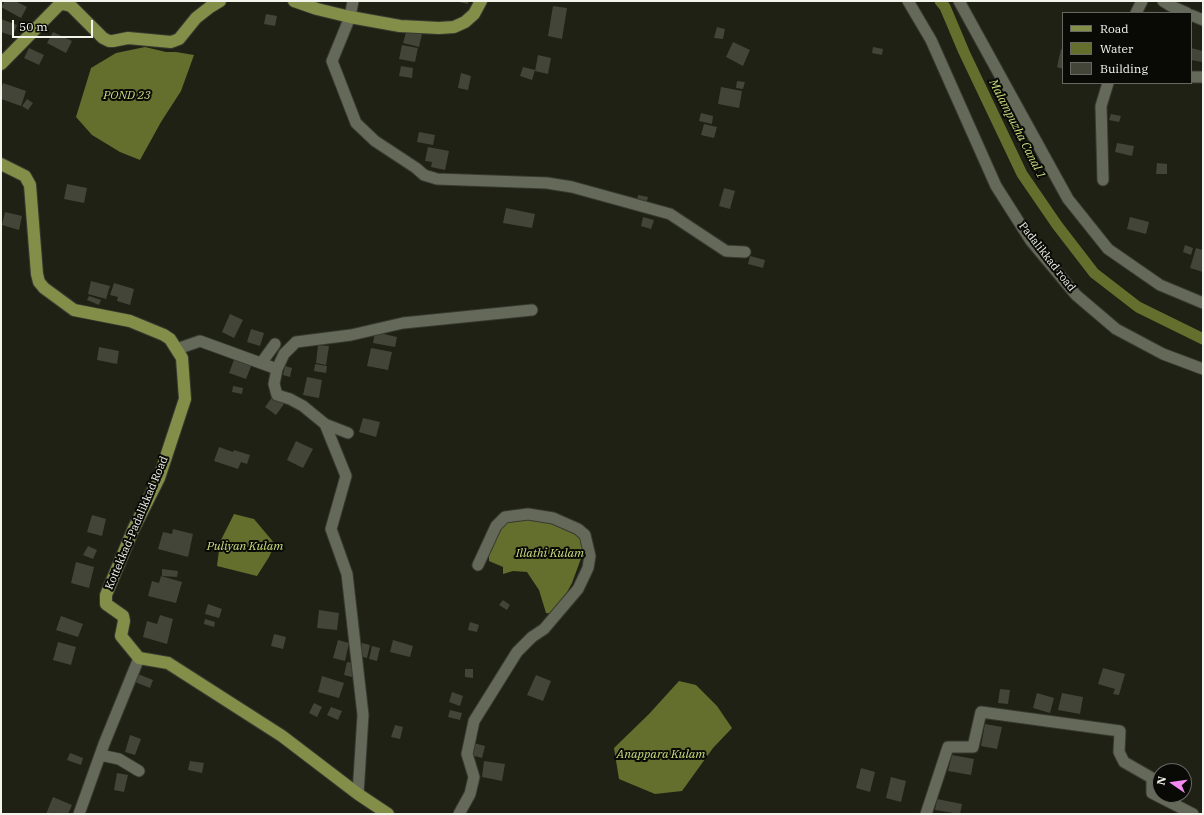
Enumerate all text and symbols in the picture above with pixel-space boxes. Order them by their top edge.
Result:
scale bar [14,12,95,38]
legend [1062,12,1192,84]
text: 50 m [19,19,48,34]
text: Road [1100,21,1129,36]
text: Water [1100,41,1133,56]
text: Building [1100,61,1148,76]
water label: Malampuzha Canal 1 [986,77,1048,181]
water label: POND 23 [103,89,151,103]
street label: Padalikkad road [1016,220,1078,294]
street label: Kottekkad-Padalikkad Road [103,454,171,592]
water label: Puliyan Kulam [207,540,283,554]
water label: Illathi Kulam [516,547,584,561]
water label: Anappara Kulam [617,748,705,762]
north arrow [1152,763,1192,803]
text: N [1153,775,1169,786]

